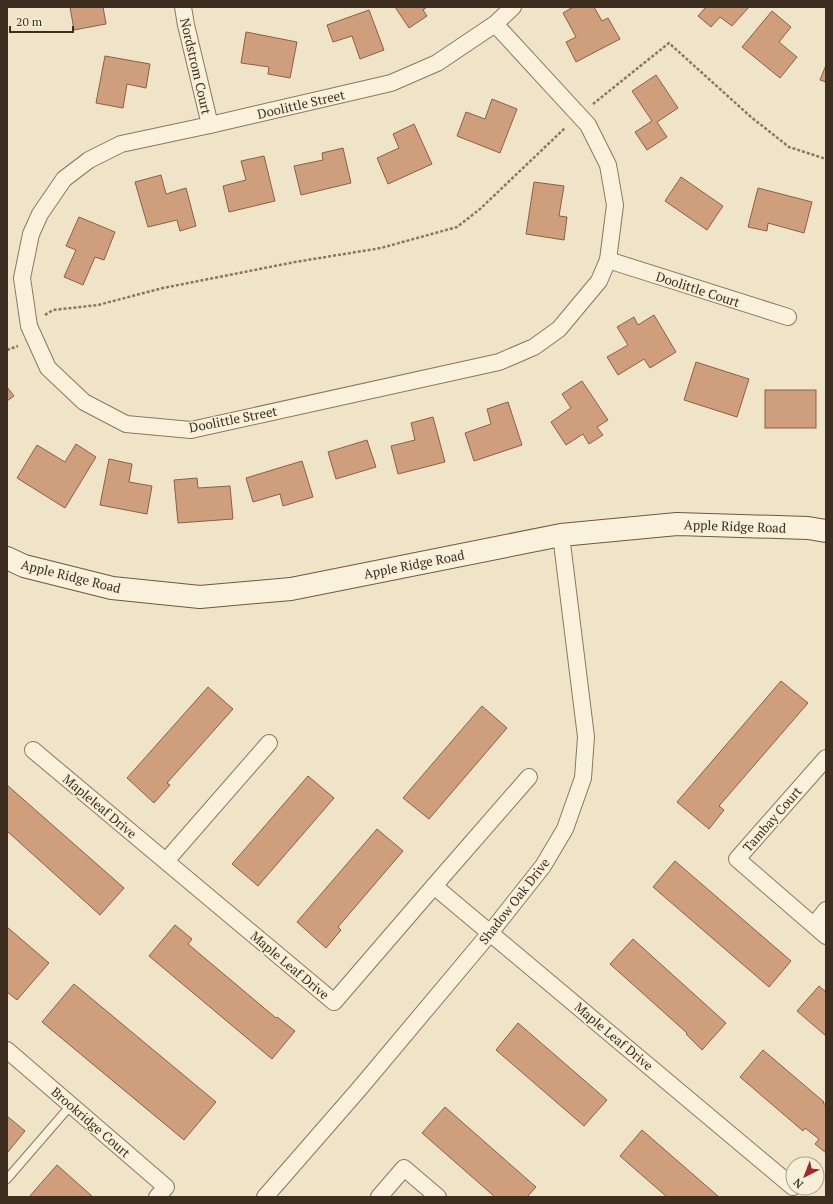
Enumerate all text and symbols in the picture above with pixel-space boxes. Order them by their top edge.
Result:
scale bar [10,8,73,34]
text: 20 m [16,14,43,29]
street label: Nordstrom Court [176,16,216,116]
street label: Doolittle Street [255,85,347,123]
street label: Doolittle Court [654,267,742,311]
street label: Doolittle Street [187,402,279,436]
street label: Apple Ridge Road [684,515,786,537]
street label: Apple Ridge Road [362,545,466,583]
street label: Apple Ridge Road [19,555,123,597]
street label: Mapleleaf Drive [59,770,141,842]
street label: Tambay Court [739,782,806,856]
street label: Shadow Oak Drive [475,854,553,948]
street label: Maple Leaf Drive [247,927,333,1003]
street label: Maple Leaf Drive [571,998,657,1074]
street label: Brookridge Court [48,1083,134,1161]
north arrow [785,1156,825,1196]
text: N [790,1175,806,1191]

